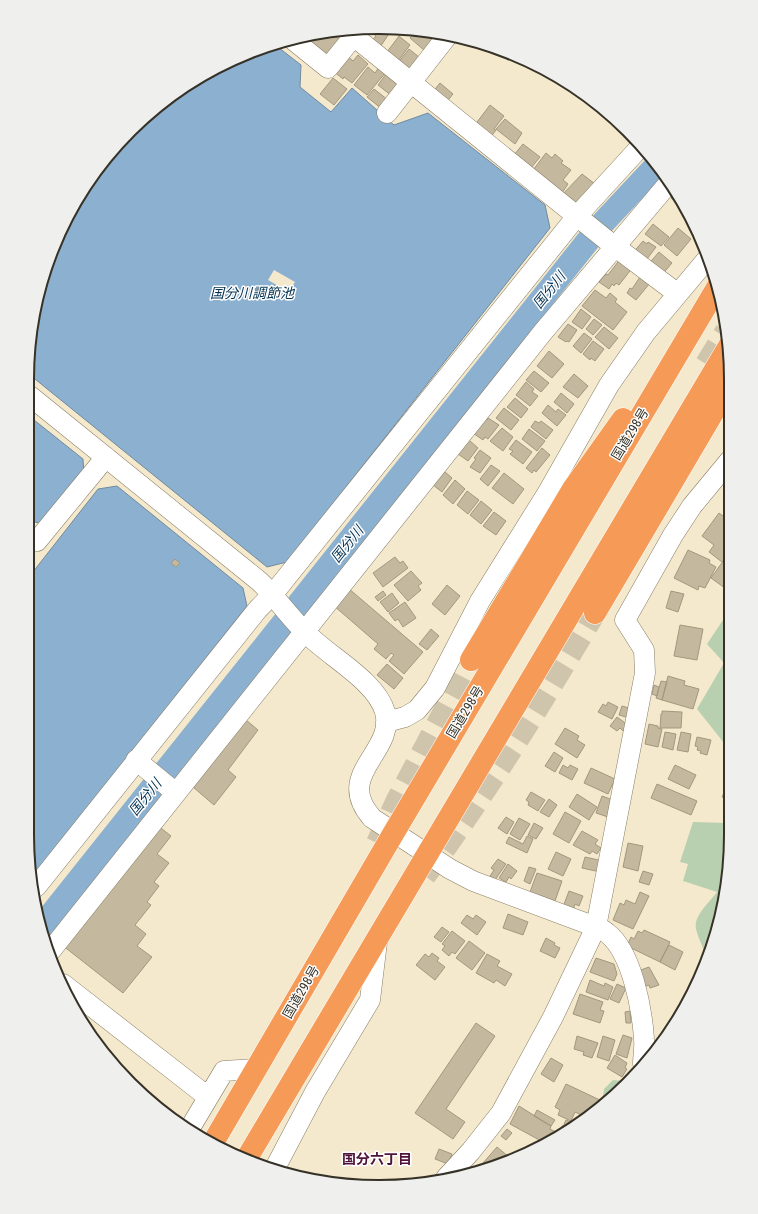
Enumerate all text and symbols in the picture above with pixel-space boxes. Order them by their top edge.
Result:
water label: 国分川 [530,267,570,311]
water label: 国分川調節池 [210,285,296,301]
street label: 国道298号 [609,405,651,463]
water label: 国分川 [328,521,368,565]
street label: 国道298号 [444,683,486,741]
water label: 国分川 [126,774,166,818]
street label: 国道298号 [280,963,322,1021]
district label: 国分六丁目 [342,1151,412,1167]

